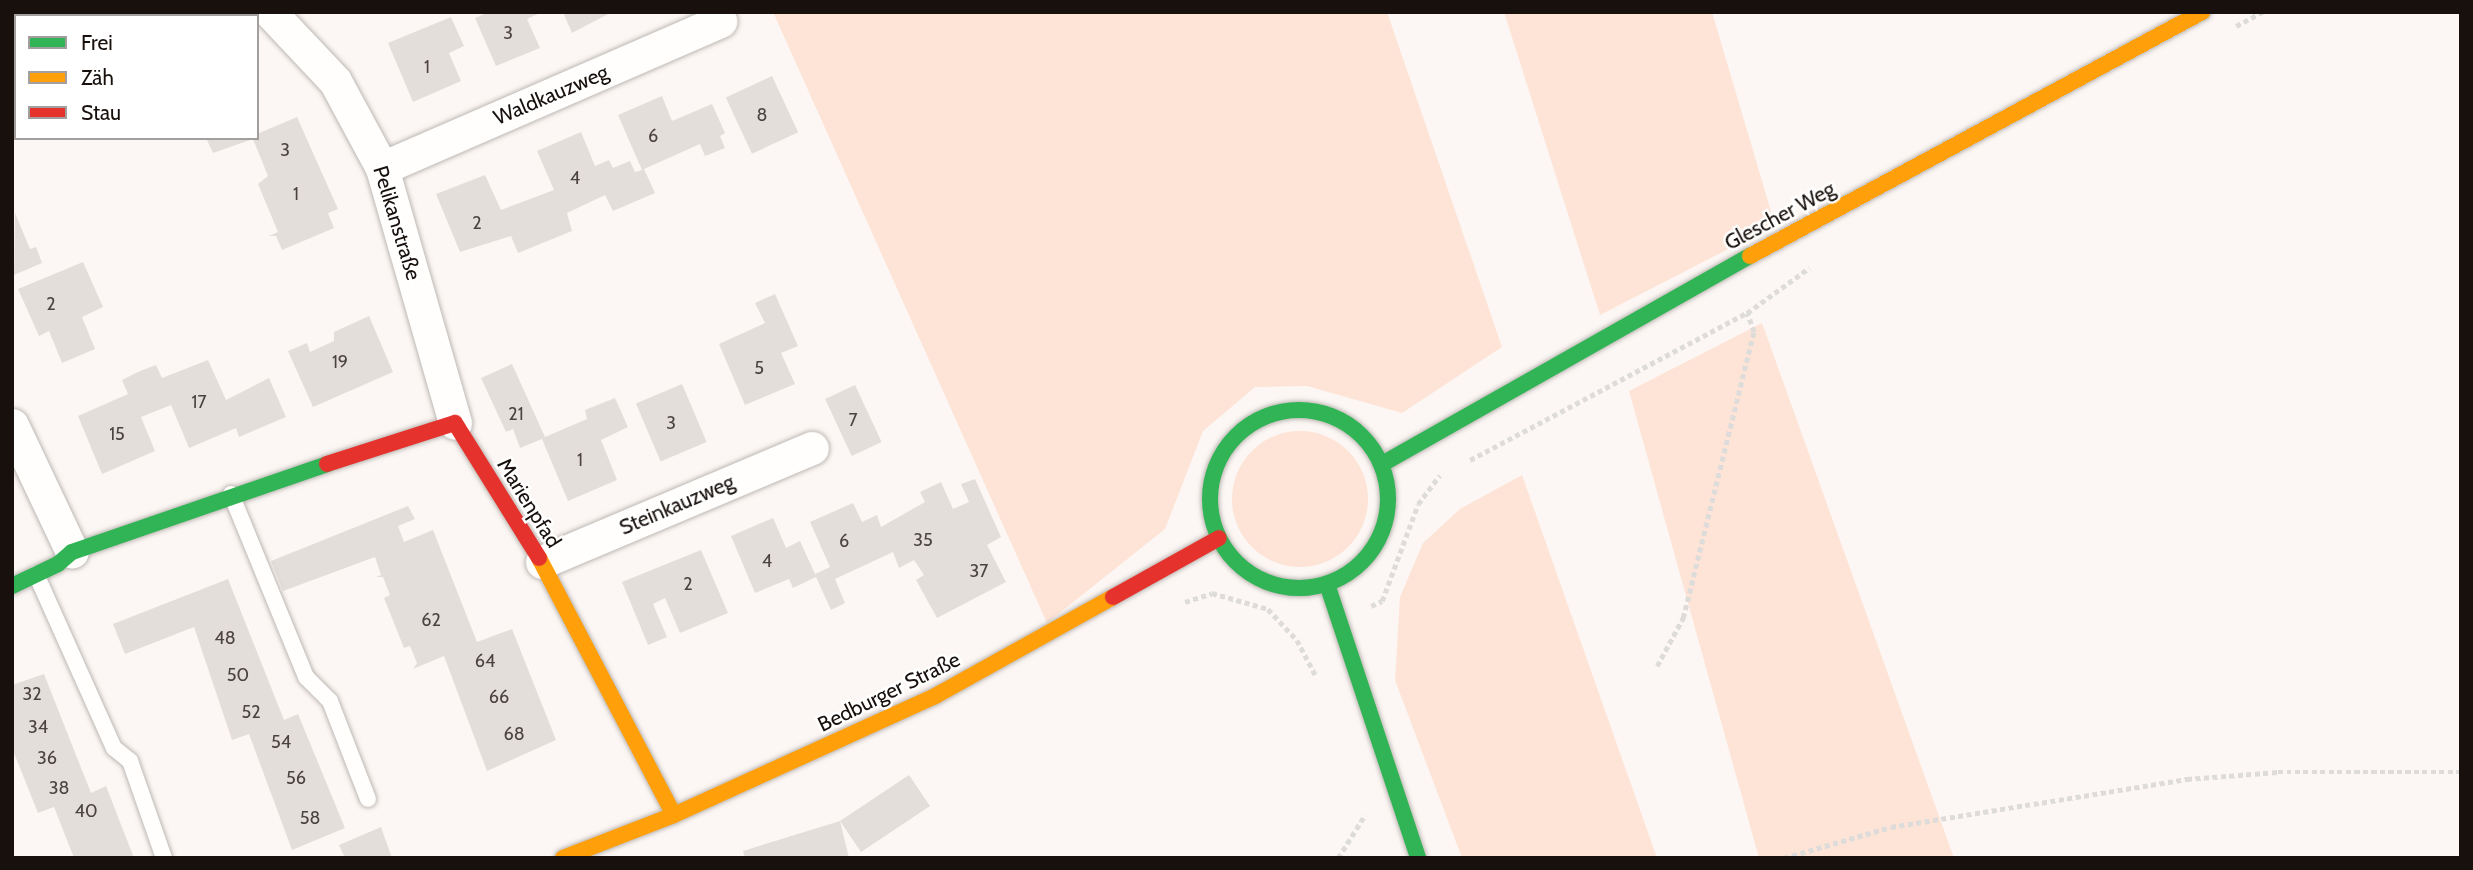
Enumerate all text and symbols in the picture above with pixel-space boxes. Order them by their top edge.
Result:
legend [14,14,259,140]
house number: 3 [503,22,513,44]
text: Frei [81,30,113,55]
house number: 1 [424,56,430,78]
street label: Waldkauzweg [490,60,612,130]
text: Zäh [81,65,114,90]
text: Stau [81,100,121,125]
house number: 8 [757,104,767,126]
house number: 6 [648,125,658,147]
house number: 3 [280,139,290,161]
street label: Pelikanstraße [368,163,426,283]
house number: 4 [570,167,580,189]
street label: Glescher Weg [1720,176,1840,256]
house number: 1 [293,183,299,205]
house number: 2 [472,212,482,234]
house number: 2 [46,293,56,315]
house number: 19 [332,351,348,373]
house number: 5 [754,357,764,379]
house number: 17 [192,391,206,413]
house number: 21 [508,403,524,425]
house number: 7 [848,409,858,431]
house number: 3 [666,412,676,434]
house number: 15 [109,423,125,445]
house number: 1 [577,449,583,471]
street label: Marienpfad [492,454,566,552]
street label: Steinkauzweg [616,469,738,541]
house number: 35 [913,529,933,551]
house number: 6 [839,530,849,552]
house number: 4 [762,550,772,572]
house number: 37 [970,560,988,582]
house number: 2 [683,573,693,595]
house number: 62 [421,609,441,631]
house number: 48 [214,627,236,649]
street label: Bedburger Straße [814,647,964,737]
house number: 64 [475,650,495,672]
house number: 50 [227,664,249,686]
house number: 32 [22,683,42,705]
house number: 66 [489,686,509,708]
house number: 52 [241,701,261,723]
house number: 34 [28,716,48,738]
house number: 68 [503,723,525,745]
house number: 54 [271,731,291,753]
house number: 36 [37,747,57,769]
house number: 56 [286,767,306,789]
house number: 38 [49,777,69,799]
house number: 40 [75,800,97,822]
house number: 58 [300,807,320,829]

